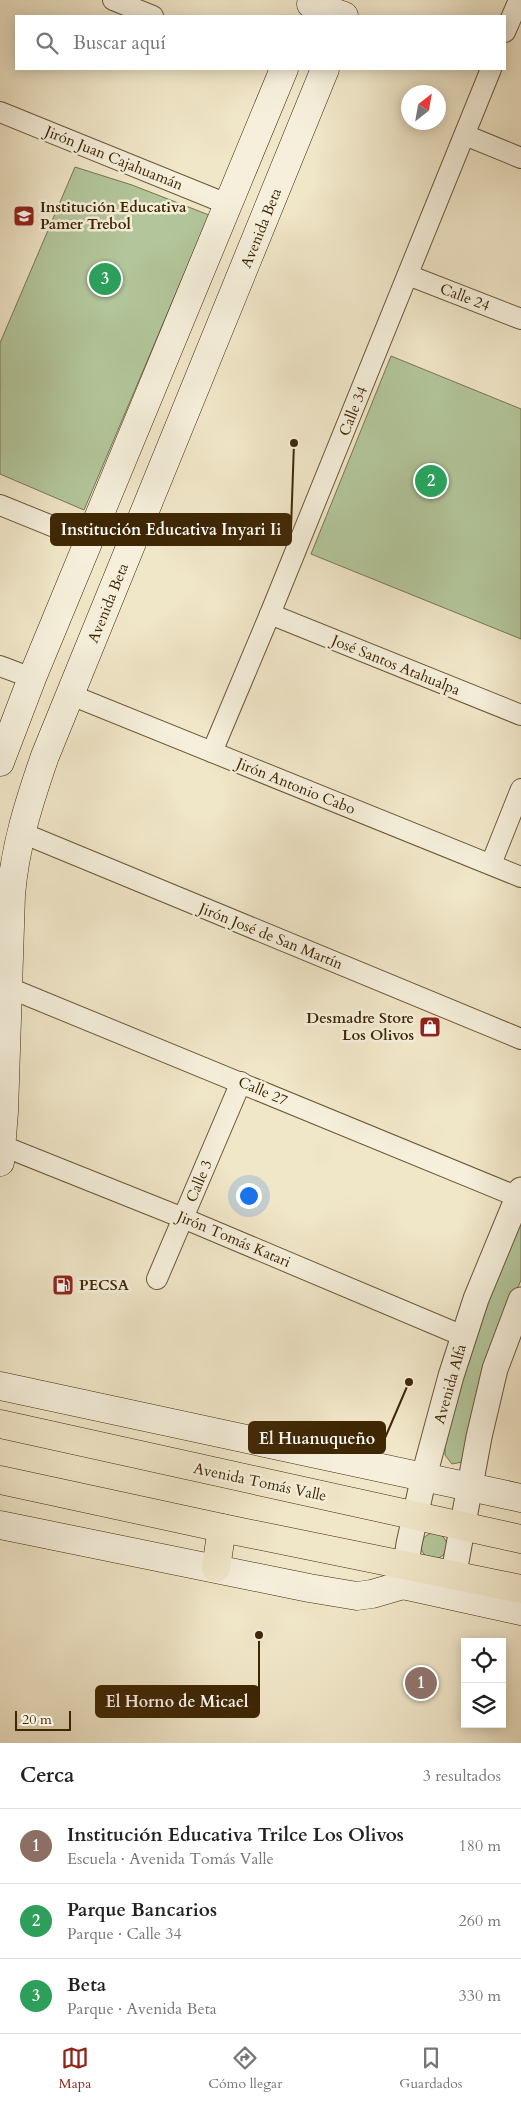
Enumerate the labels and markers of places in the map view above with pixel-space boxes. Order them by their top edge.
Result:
place label: Institución Educativa Pamer Trebol [40,197,187,234]
school or university icon: Institución Educativa Pamer Trebol [12,204,36,228]
pin: 3 [89,260,121,298]
pin: 2 [415,462,447,500]
callout: Institución Educativa Inyari Ii [51,514,291,545]
place label: Desmadre Store Los Olivos [306,1008,414,1045]
shop icon: Desmadre Store Los Olivos [418,1015,442,1039]
fuel station icon: PECSA [51,1273,75,1297]
place label: PECSA [79,1275,130,1295]
callout: El Huanuqueño [249,1422,385,1453]
pin: 1 [405,1664,437,1702]
callout: El Horno de Micael [96,1686,259,1717]

